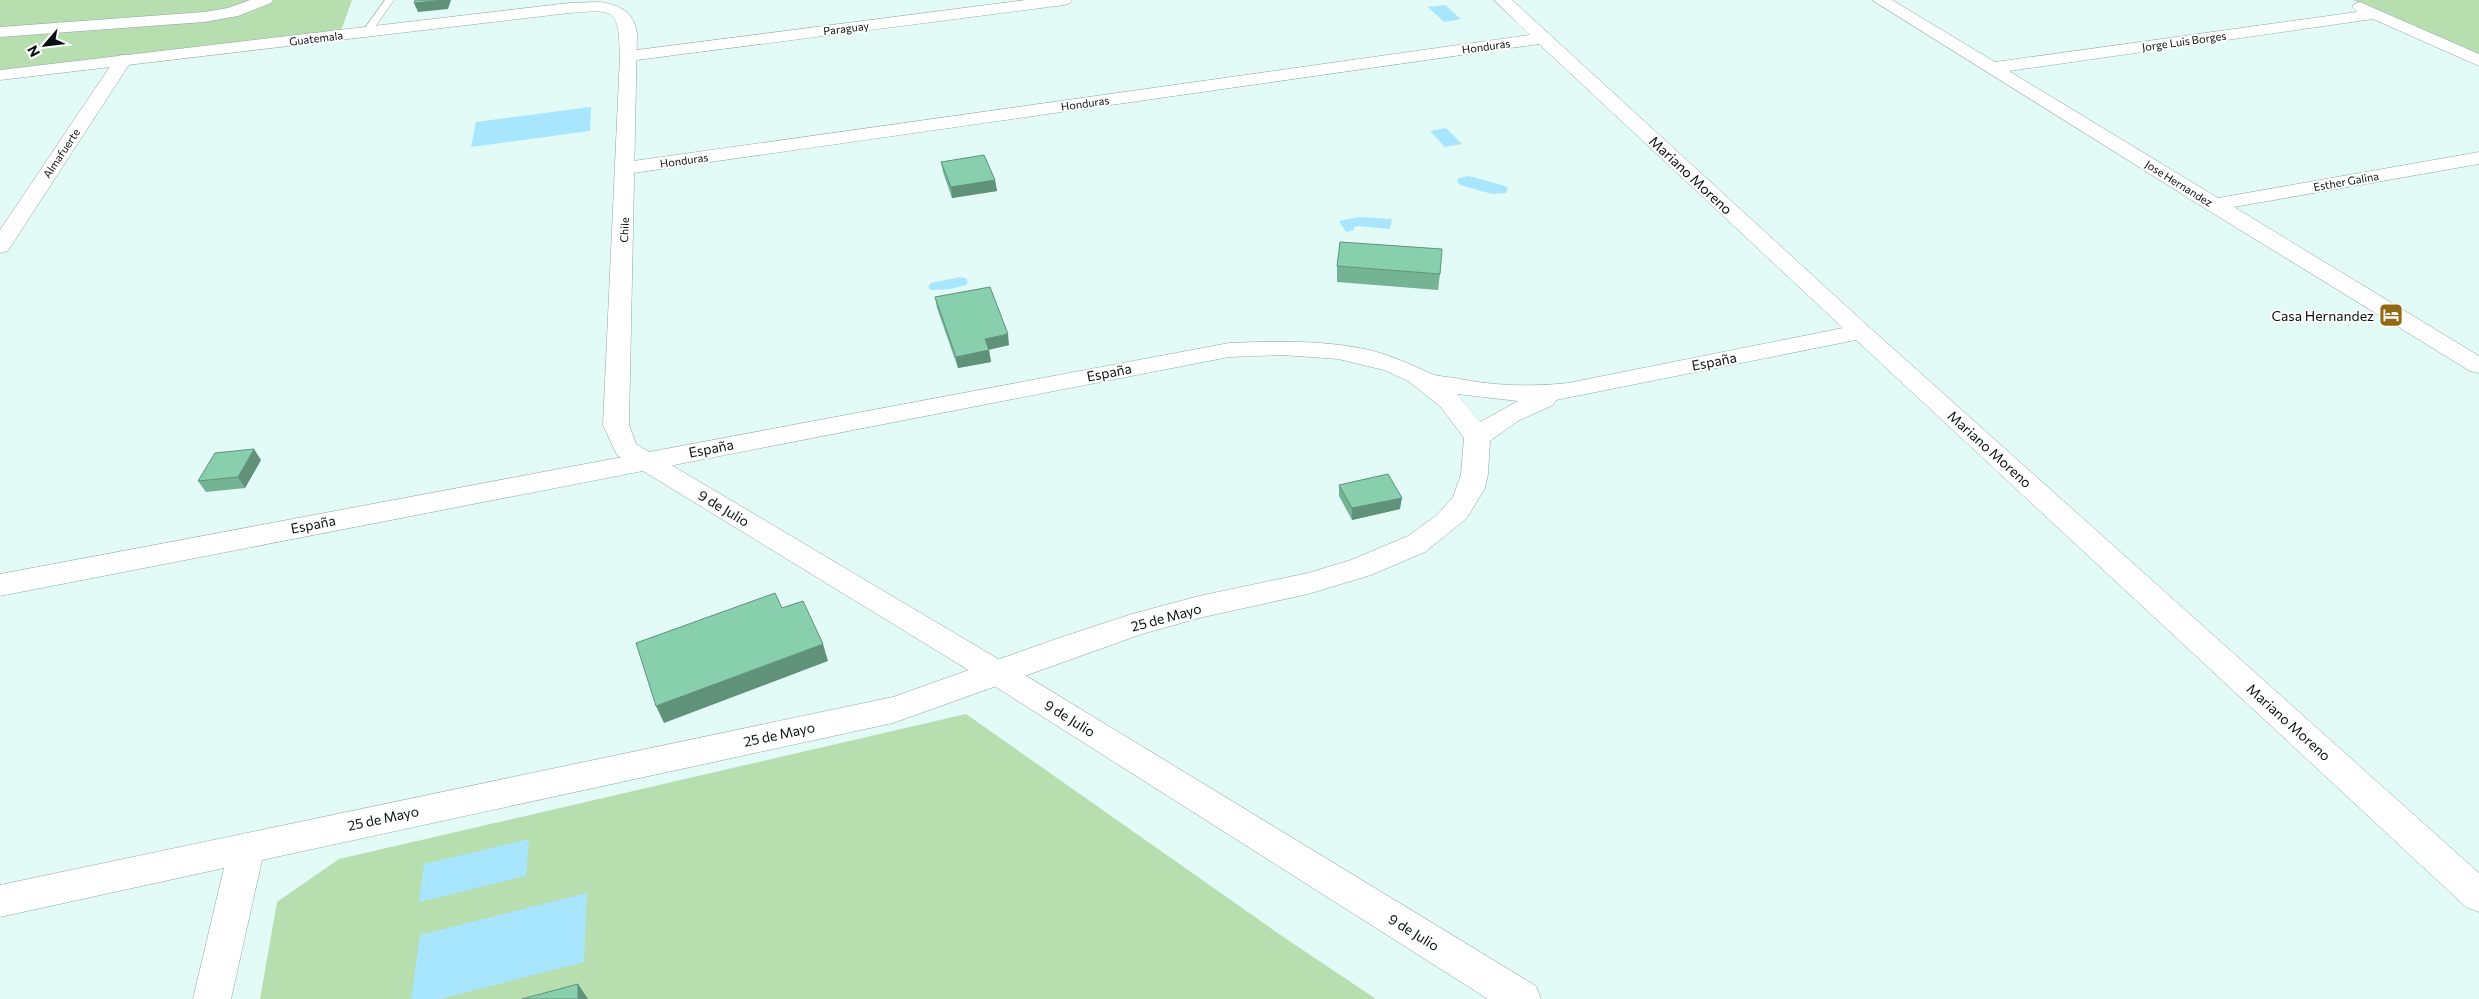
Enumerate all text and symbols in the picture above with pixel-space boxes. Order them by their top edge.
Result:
street label: Paraguay [822,19,870,37]
north arrow [20,20,70,70]
street label: Guatemala [288,28,344,48]
street label: Jorge Luis Borges [2141,29,2227,54]
street label: Honduras [1461,36,1511,56]
text: N [23,43,43,60]
street label: Honduras [1060,93,1110,113]
street label: Almafuerte [40,126,82,180]
street label: Mariano Moreno [1646,132,1736,218]
street label: Honduras [659,150,709,170]
street label: Jose Hernandez [2142,157,2216,210]
street label: Esther Galina [2312,169,2380,193]
street label: Chile [617,217,631,243]
hotel icon: Casa Hernandez [2378,302,2404,328]
place label: Casa Hernandez [2271,307,2374,324]
street label: España [1690,348,1738,374]
street label: España [1085,359,1133,385]
street label: Mariano Moreno [1945,407,2035,491]
street label: España [687,435,735,461]
street label: 9 de Julio [695,486,753,530]
street label: España [289,511,337,537]
street label: 25 de Mayo [1129,599,1203,635]
street label: Mariano Moreno [2244,680,2334,764]
street label: 9 de Julio [1041,696,1099,740]
street label: 25 de Mayo [742,718,816,750]
street label: 25 de Mayo [346,802,420,834]
street label: 9 de Julio [1385,910,1443,954]

